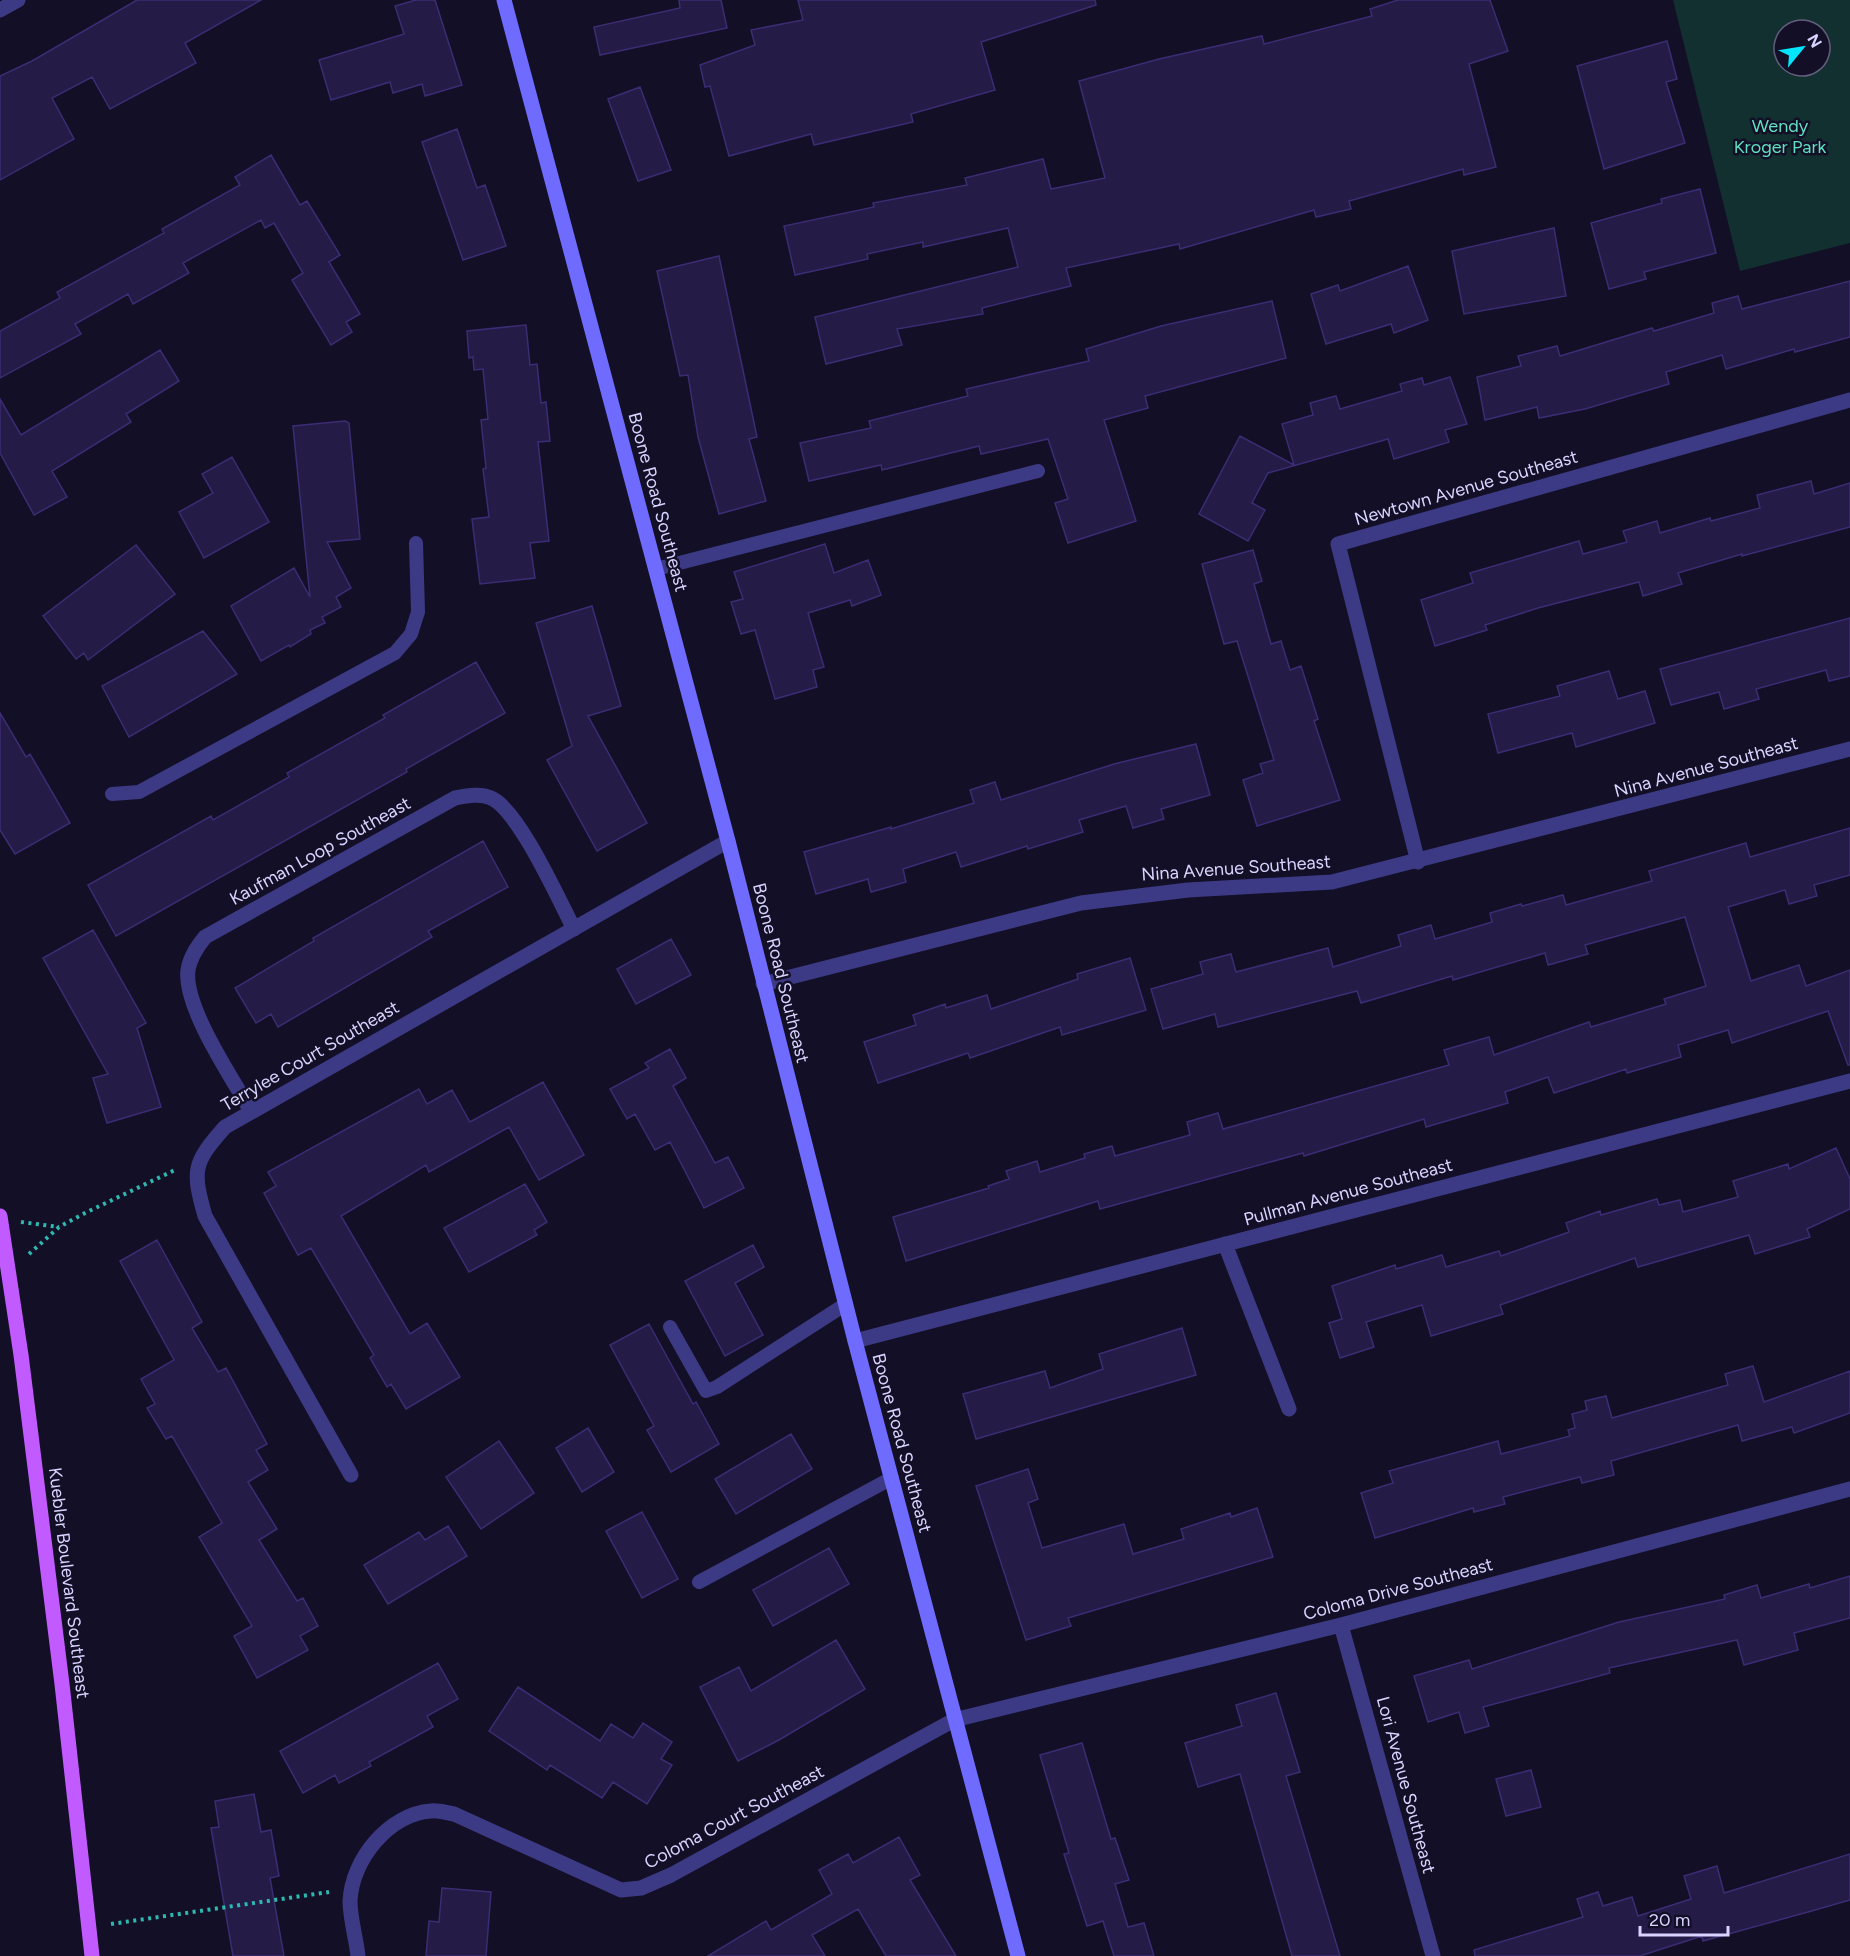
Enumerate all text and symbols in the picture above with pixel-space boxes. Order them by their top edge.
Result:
north arrow [1772,18,1832,78]
text: N [1803,31,1826,51]
park label: Wendy Kroger Park [1734,115,1827,158]
street label: Boone Road Southeast [623,410,693,594]
street label: Newtown Avenue Southeast [1352,446,1580,530]
street label: Nina Avenue Southeast [1612,732,1801,802]
street label: Kaufman Loop Southeast [226,792,415,910]
street label: Nina Avenue Southeast [1141,850,1332,886]
street label: Boone Road Southeast [748,881,814,1065]
street label: Terrylee Court Southeast [217,996,403,1116]
street label: Pullman Avenue Southeast [1241,1153,1455,1230]
street label: Boone Road Southeast [867,1351,937,1535]
street label: Kuebler Boulevard Southeast [44,1466,94,1700]
street label: Coloma Drive Southeast [1301,1553,1495,1625]
street label: Lori Avenue Southeast [1372,1694,1440,1876]
street label: Coloma Court Southeast [640,1760,828,1874]
scale bar [1640,1899,1728,1937]
text: 20 m [1649,1909,1690,1931]

